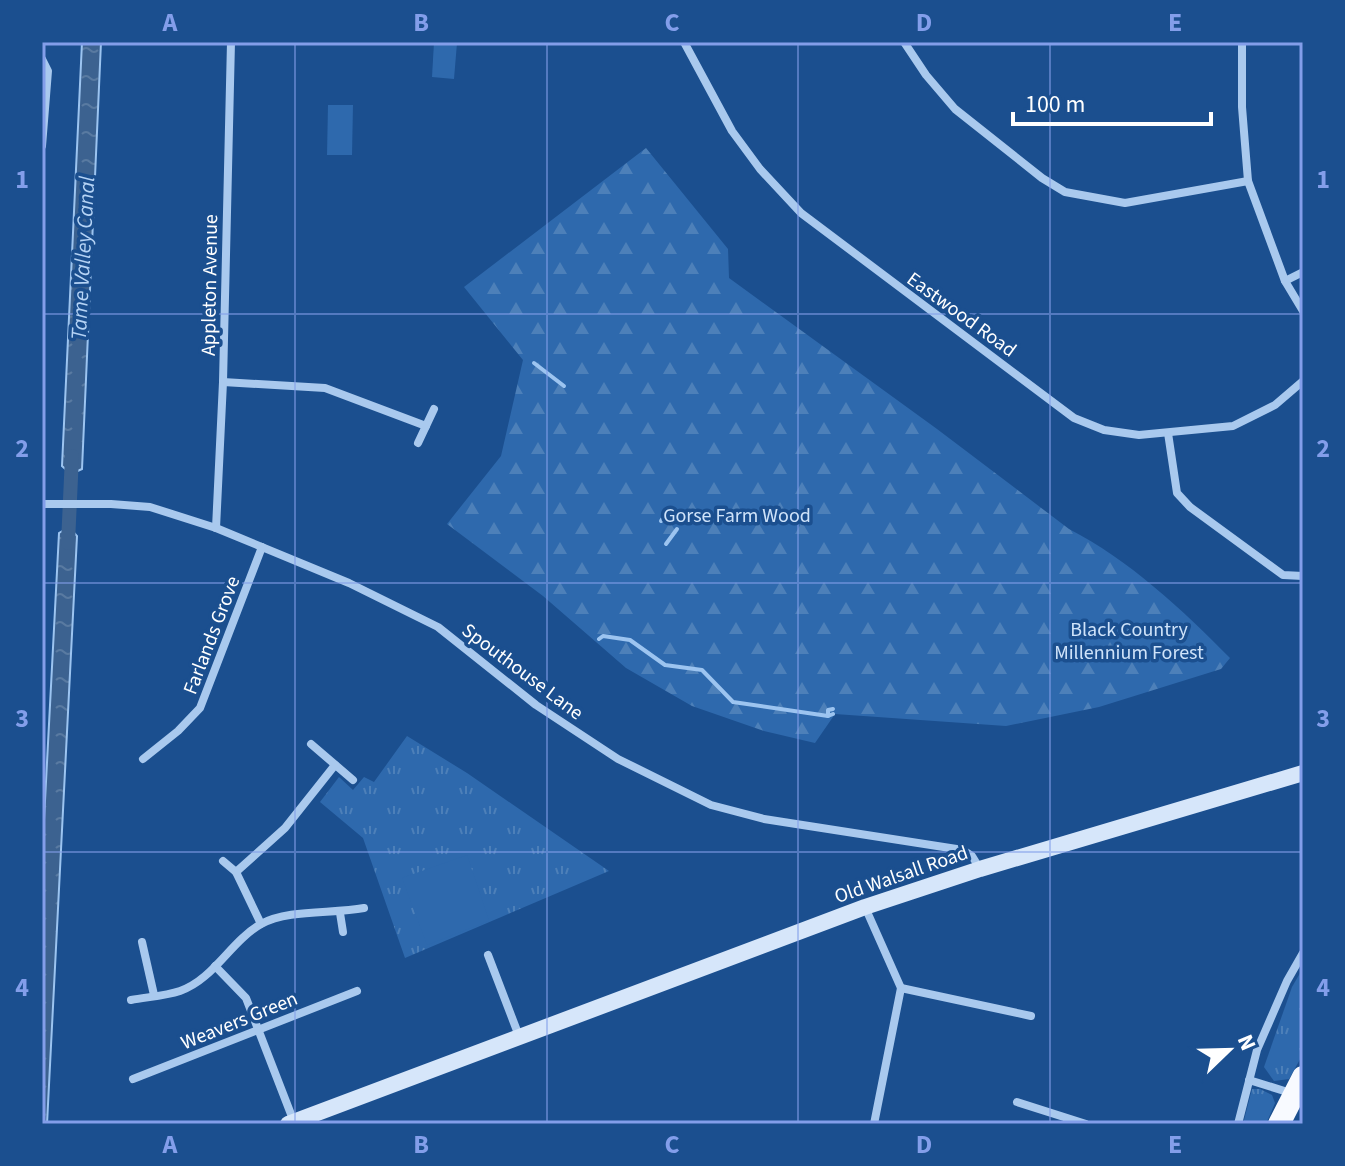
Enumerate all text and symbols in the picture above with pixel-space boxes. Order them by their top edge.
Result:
text: A [162,4,179,41]
text: B [413,4,429,41]
text: C [664,4,680,41]
text: D [916,4,932,41]
text: E [1168,4,1182,41]
scale bar [1013,76,1211,126]
text: 100 m [1025,87,1085,122]
text: 1 [15,161,29,198]
text: 1 [1316,161,1330,198]
water label: Tame Valley Canal [63,175,103,341]
street label: Appleton Avenue [195,214,225,356]
street label: Eastwood Road [901,265,1022,364]
text: 2 [15,430,29,467]
text: 2 [1316,430,1330,467]
park label: Gorse Farm Wood [663,502,811,530]
street label: Farlands Grove [176,572,247,699]
park label: Black Country Millennium Forest [1054,616,1204,667]
street label: Spouthouse Lane [456,617,589,727]
text: 3 [15,700,29,737]
text: 3 [1316,700,1330,737]
street label: Old Walsall Road [831,839,972,911]
text: 4 [15,969,29,1006]
text: 4 [1316,969,1330,1006]
street label: Weavers Green [177,985,302,1057]
north arrow [1189,1010,1269,1090]
text: N [1229,1030,1264,1056]
text: A [162,1126,179,1163]
text: B [413,1126,429,1163]
text: C [664,1126,680,1163]
text: D [916,1126,932,1163]
text: E [1168,1126,1182,1163]

